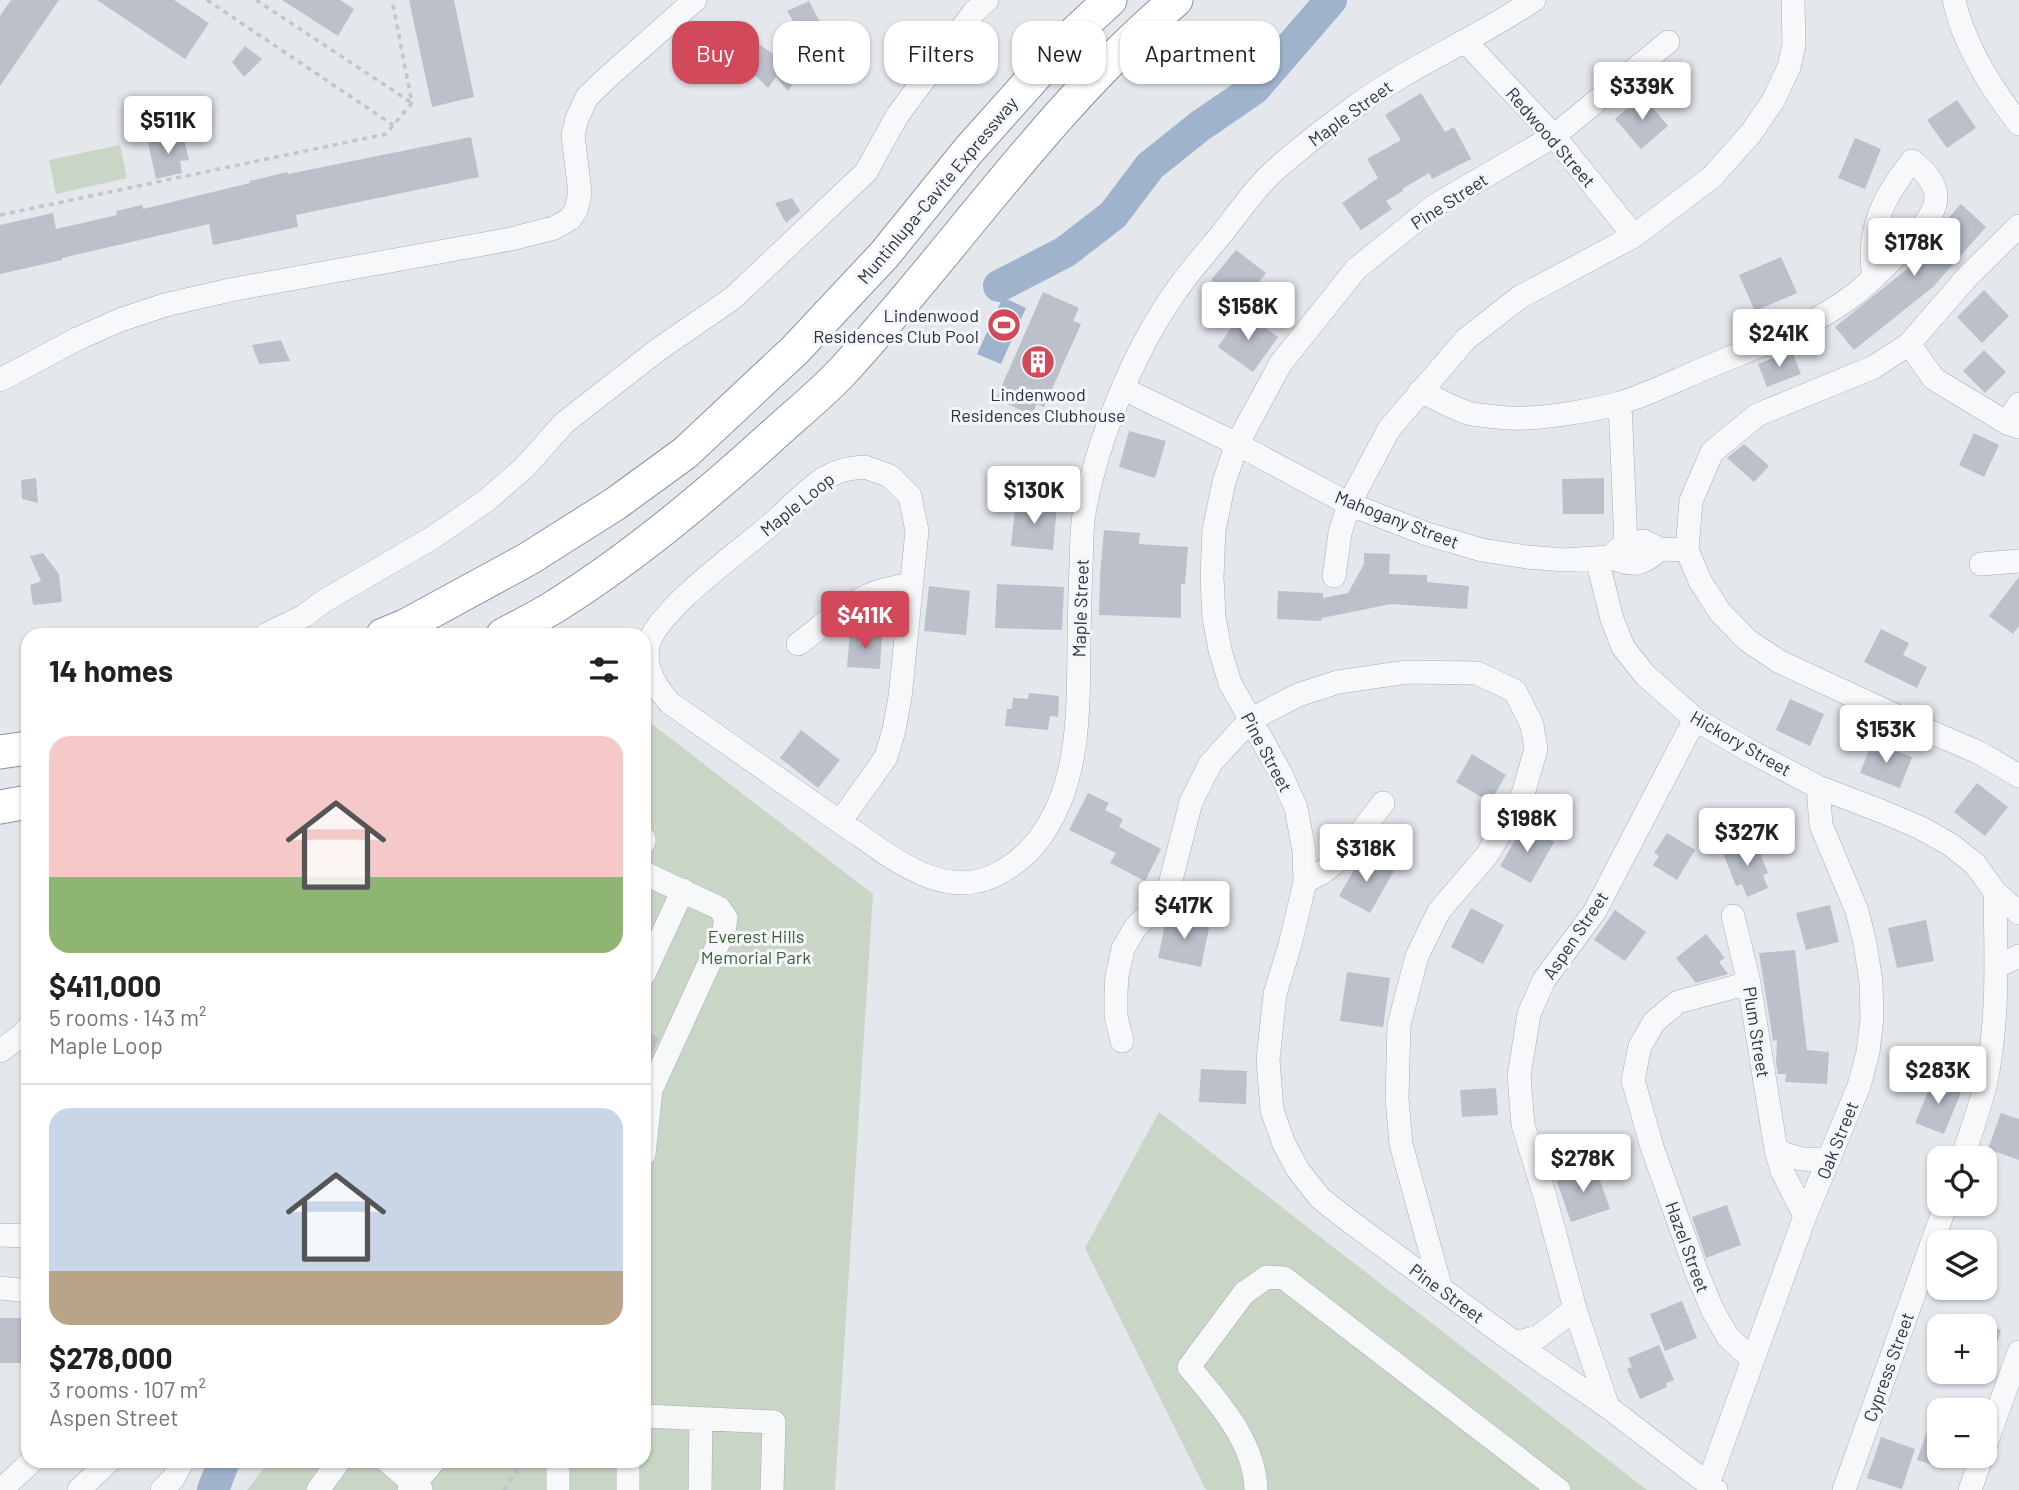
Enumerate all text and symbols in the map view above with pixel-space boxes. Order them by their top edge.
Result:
chip: Buy [672,21,759,84]
chip: Rent [773,21,870,84]
chip: Filters [884,21,998,84]
chip: New [1012,21,1106,84]
chip: Apartment [1120,21,1280,84]
pin: $339K [1593,62,1691,122]
text: $339K [1610,71,1674,99]
street label: Maple Street [1304,75,1396,151]
street label: Redwood Street [1502,83,1600,191]
street label: Muntinlupa-Cavite Expressway [852,92,1022,288]
pin: $511K [119,96,217,156]
text: $511K [140,105,196,133]
street label: Pine Street [1406,168,1492,234]
pin: $178K [1865,218,1963,278]
text: $178K [1884,227,1944,255]
pin: $158K [1199,282,1297,342]
text: $158K [1218,291,1278,319]
place label: Lindenwood Residences Club Pool [813,304,979,347]
sports icon: Lindenwood Residences Club Pool [985,306,1023,344]
pin: $241K [1730,310,1828,369]
text: $241K [1749,318,1809,346]
building icon: Lindenwood Residences Clubhouse [1019,343,1057,381]
place label: Lindenwood Residences Clubhouse [950,383,1126,426]
pin: $130K [985,466,1083,526]
street label: Maple Loop [755,467,839,541]
text: $130K [1003,475,1065,503]
street label: Mahogany Street [1332,485,1462,553]
street label: Maple Street [1067,558,1093,658]
pin: $411K [816,592,914,651]
text: $411K [837,600,893,628]
icon: filters [585,651,623,689]
text: 14 homes [49,652,173,688]
street label: Hickory Street [1687,705,1795,781]
pin: $153K [1837,706,1935,765]
street label: Pine Street [1237,708,1297,796]
text: $153K [1856,714,1916,742]
icon: home [273,782,399,908]
pin: $198K [1478,794,1576,854]
text: $198K [1497,803,1557,831]
pin: $327K [1698,808,1796,868]
text: $327K [1715,817,1779,845]
pin: $318K [1317,824,1415,884]
text: $318K [1336,833,1396,861]
pin: $417K [1135,881,1233,941]
street label: Aspen Street [1538,887,1612,983]
text: $417K [1155,890,1213,918]
park label: Everest Hills Memorial Park [701,925,811,968]
text: $411,000 [49,967,161,1003]
street label: Plum Street [1739,985,1775,1079]
text: 5 rooms · 143 m² [49,1003,207,1031]
text: Maple Loop [49,1031,163,1059]
pin: $283K [1889,1046,1987,1106]
text: $283K [1905,1055,1971,1083]
street label: Oak Street [1811,1098,1863,1182]
pin: $278K [1534,1134,1632,1194]
text: $278K [1551,1143,1615,1171]
map controls [1927,1146,1997,1468]
button: locate [1927,1146,1997,1216]
icon: home [273,1154,399,1280]
street label: Hazel Street [1661,1198,1715,1296]
button: layers [1927,1230,1997,1300]
street label: Pine Street [1405,1258,1489,1328]
street label: Cypress Street [1858,1309,1918,1425]
button: + [1927,1314,1997,1384]
text: $278,000 [49,1339,173,1375]
text: 3 rooms · 107 m² [49,1375,206,1403]
button: − [1927,1398,1997,1468]
text: Aspen Street [49,1403,179,1431]

